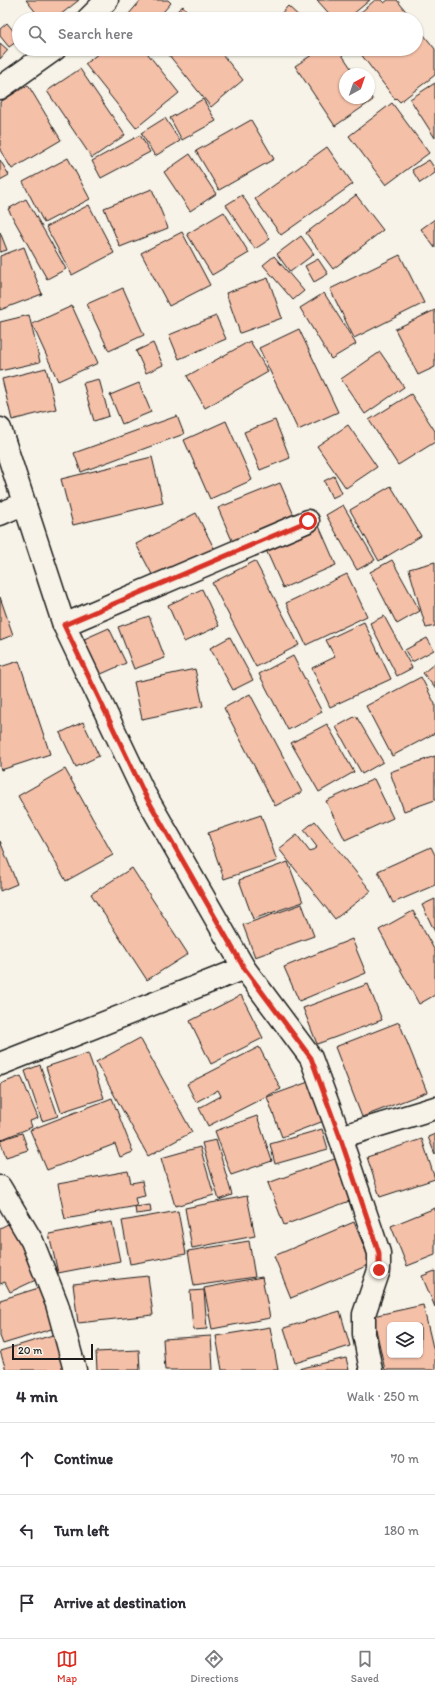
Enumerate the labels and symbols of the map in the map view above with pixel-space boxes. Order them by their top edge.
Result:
north arrow [339,68,375,104]
route start [299,512,317,530]
route end [370,1261,388,1279]
scale bar [12,1342,93,1361]

